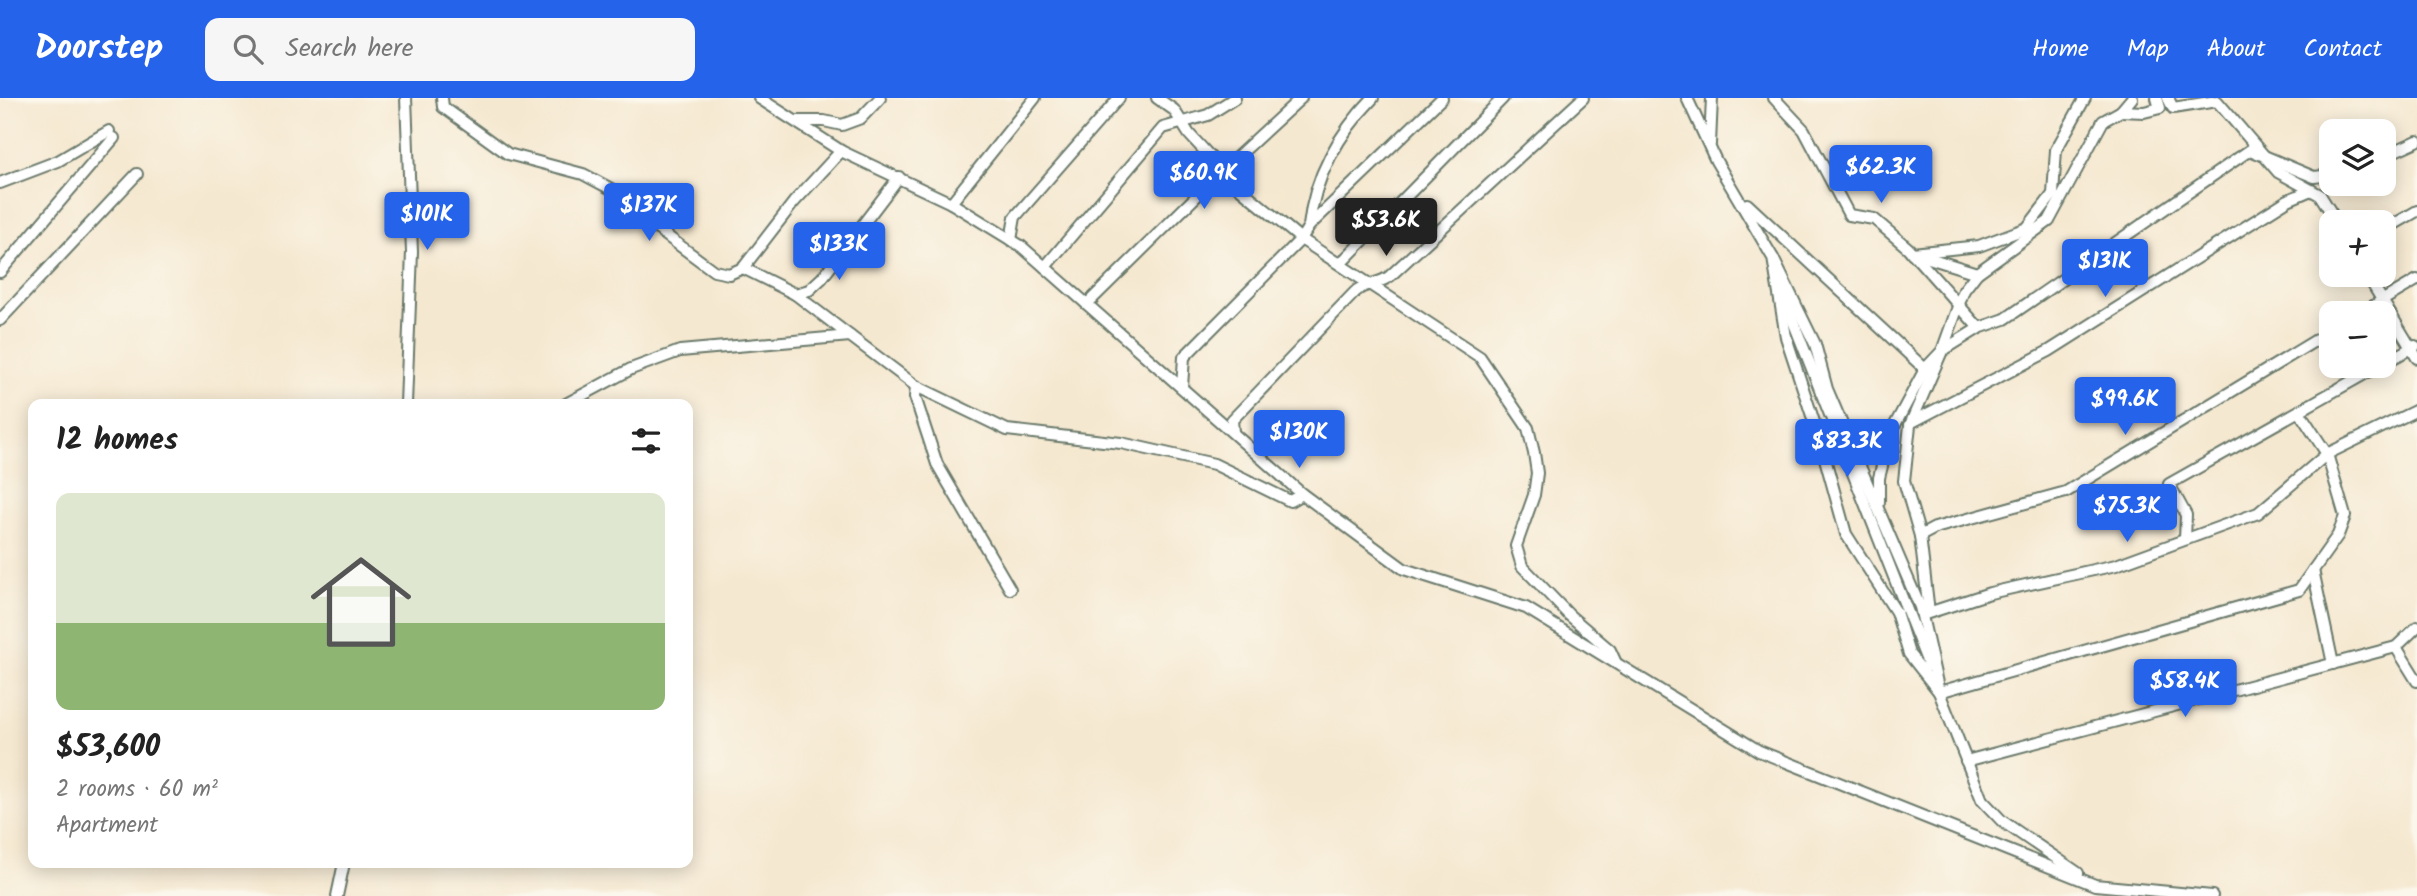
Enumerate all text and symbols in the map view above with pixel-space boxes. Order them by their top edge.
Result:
search box [205,18,695,81]
text: Doorstep [35,23,163,76]
text: Search here [285,28,413,70]
icon: search [229,30,267,68]
text: Home [2032,30,2089,69]
text: Map [2127,30,2169,69]
text: About [2207,30,2265,69]
text: Contact [2303,30,2382,69]
map controls [2319,119,2396,378]
button: layers [2319,119,2396,196]
pin: $62.3K [1824,146,1938,205]
text: $62.3K [1845,150,1917,186]
pin: $60.9K [1147,152,1261,211]
text: $60.9K [1170,156,1238,192]
pin: $137K [600,184,698,243]
text: $137K [620,188,678,224]
pin: $101K [378,192,476,252]
text: $101K [400,197,454,233]
pin: $53.6K [1329,198,1443,258]
text: $53.6K [1351,203,1421,239]
button: + [2319,210,2396,287]
pin: $133K [790,222,888,282]
text: $133K [809,227,869,263]
pin: $131K [2056,240,2154,299]
text: $131K [2078,244,2132,280]
button: − [2319,301,2396,378]
pin: $99.6K [2068,378,2182,437]
text: $99.6K [2091,382,2159,418]
pin: $130K [1250,410,1348,470]
text: $130K [1270,415,1328,451]
text: 12 homes [56,417,178,465]
pin: $83.3K [1790,420,1904,479]
icon: filters [627,422,665,460]
text: $83.3K [1811,424,1883,460]
pin: $75.3K [2070,484,2184,544]
text: $75.3K [2093,489,2161,525]
icon: home [298,539,424,665]
pin: $58.4K [2128,660,2242,719]
text: $58.4K [2150,664,2220,700]
text: $53,600 [56,724,160,772]
text: 2 rooms · 60 m² [56,772,218,808]
text: Apartment [56,808,158,844]

